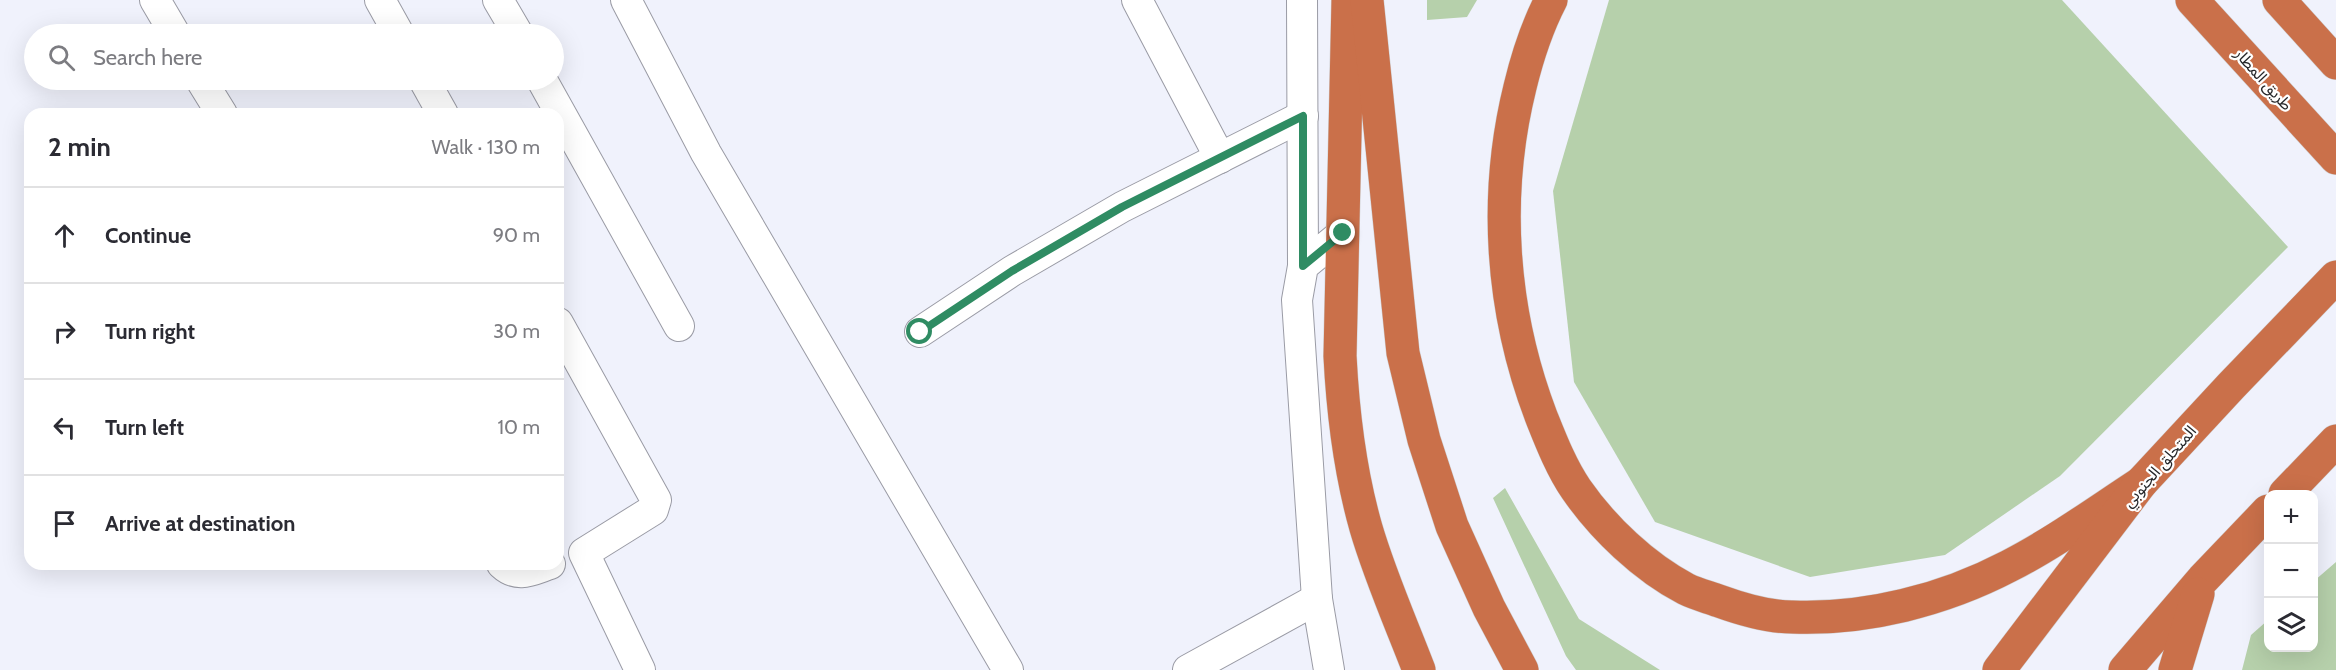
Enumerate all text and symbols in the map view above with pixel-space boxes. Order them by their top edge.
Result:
search box [24,24,564,90]
icon: search [45,41,78,74]
text: Search here [93,44,202,71]
street label: طريق المطار [2229,44,2297,115]
text: 2 min [48,131,111,163]
text: Walk · 130 m [432,135,540,159]
icon: ahead [48,219,81,252]
route end [1329,219,1355,245]
text: Continue [105,222,191,249]
text: 90 m [493,223,540,247]
icon: right [48,315,81,348]
text: Turn right [105,318,195,345]
route start [906,318,932,344]
text: 30 m [493,319,540,343]
icon: left [48,411,81,444]
text: Turn left [105,414,184,441]
text: 10 m [497,415,540,439]
street label: المتحلق الجنوبي [2119,422,2202,513]
map controls [2264,490,2318,652]
button: + [2264,490,2318,544]
icon: arrive [48,507,81,540]
text: Arrive at destination [105,510,295,537]
button: − [2264,544,2318,598]
button: layers [2264,598,2318,652]

